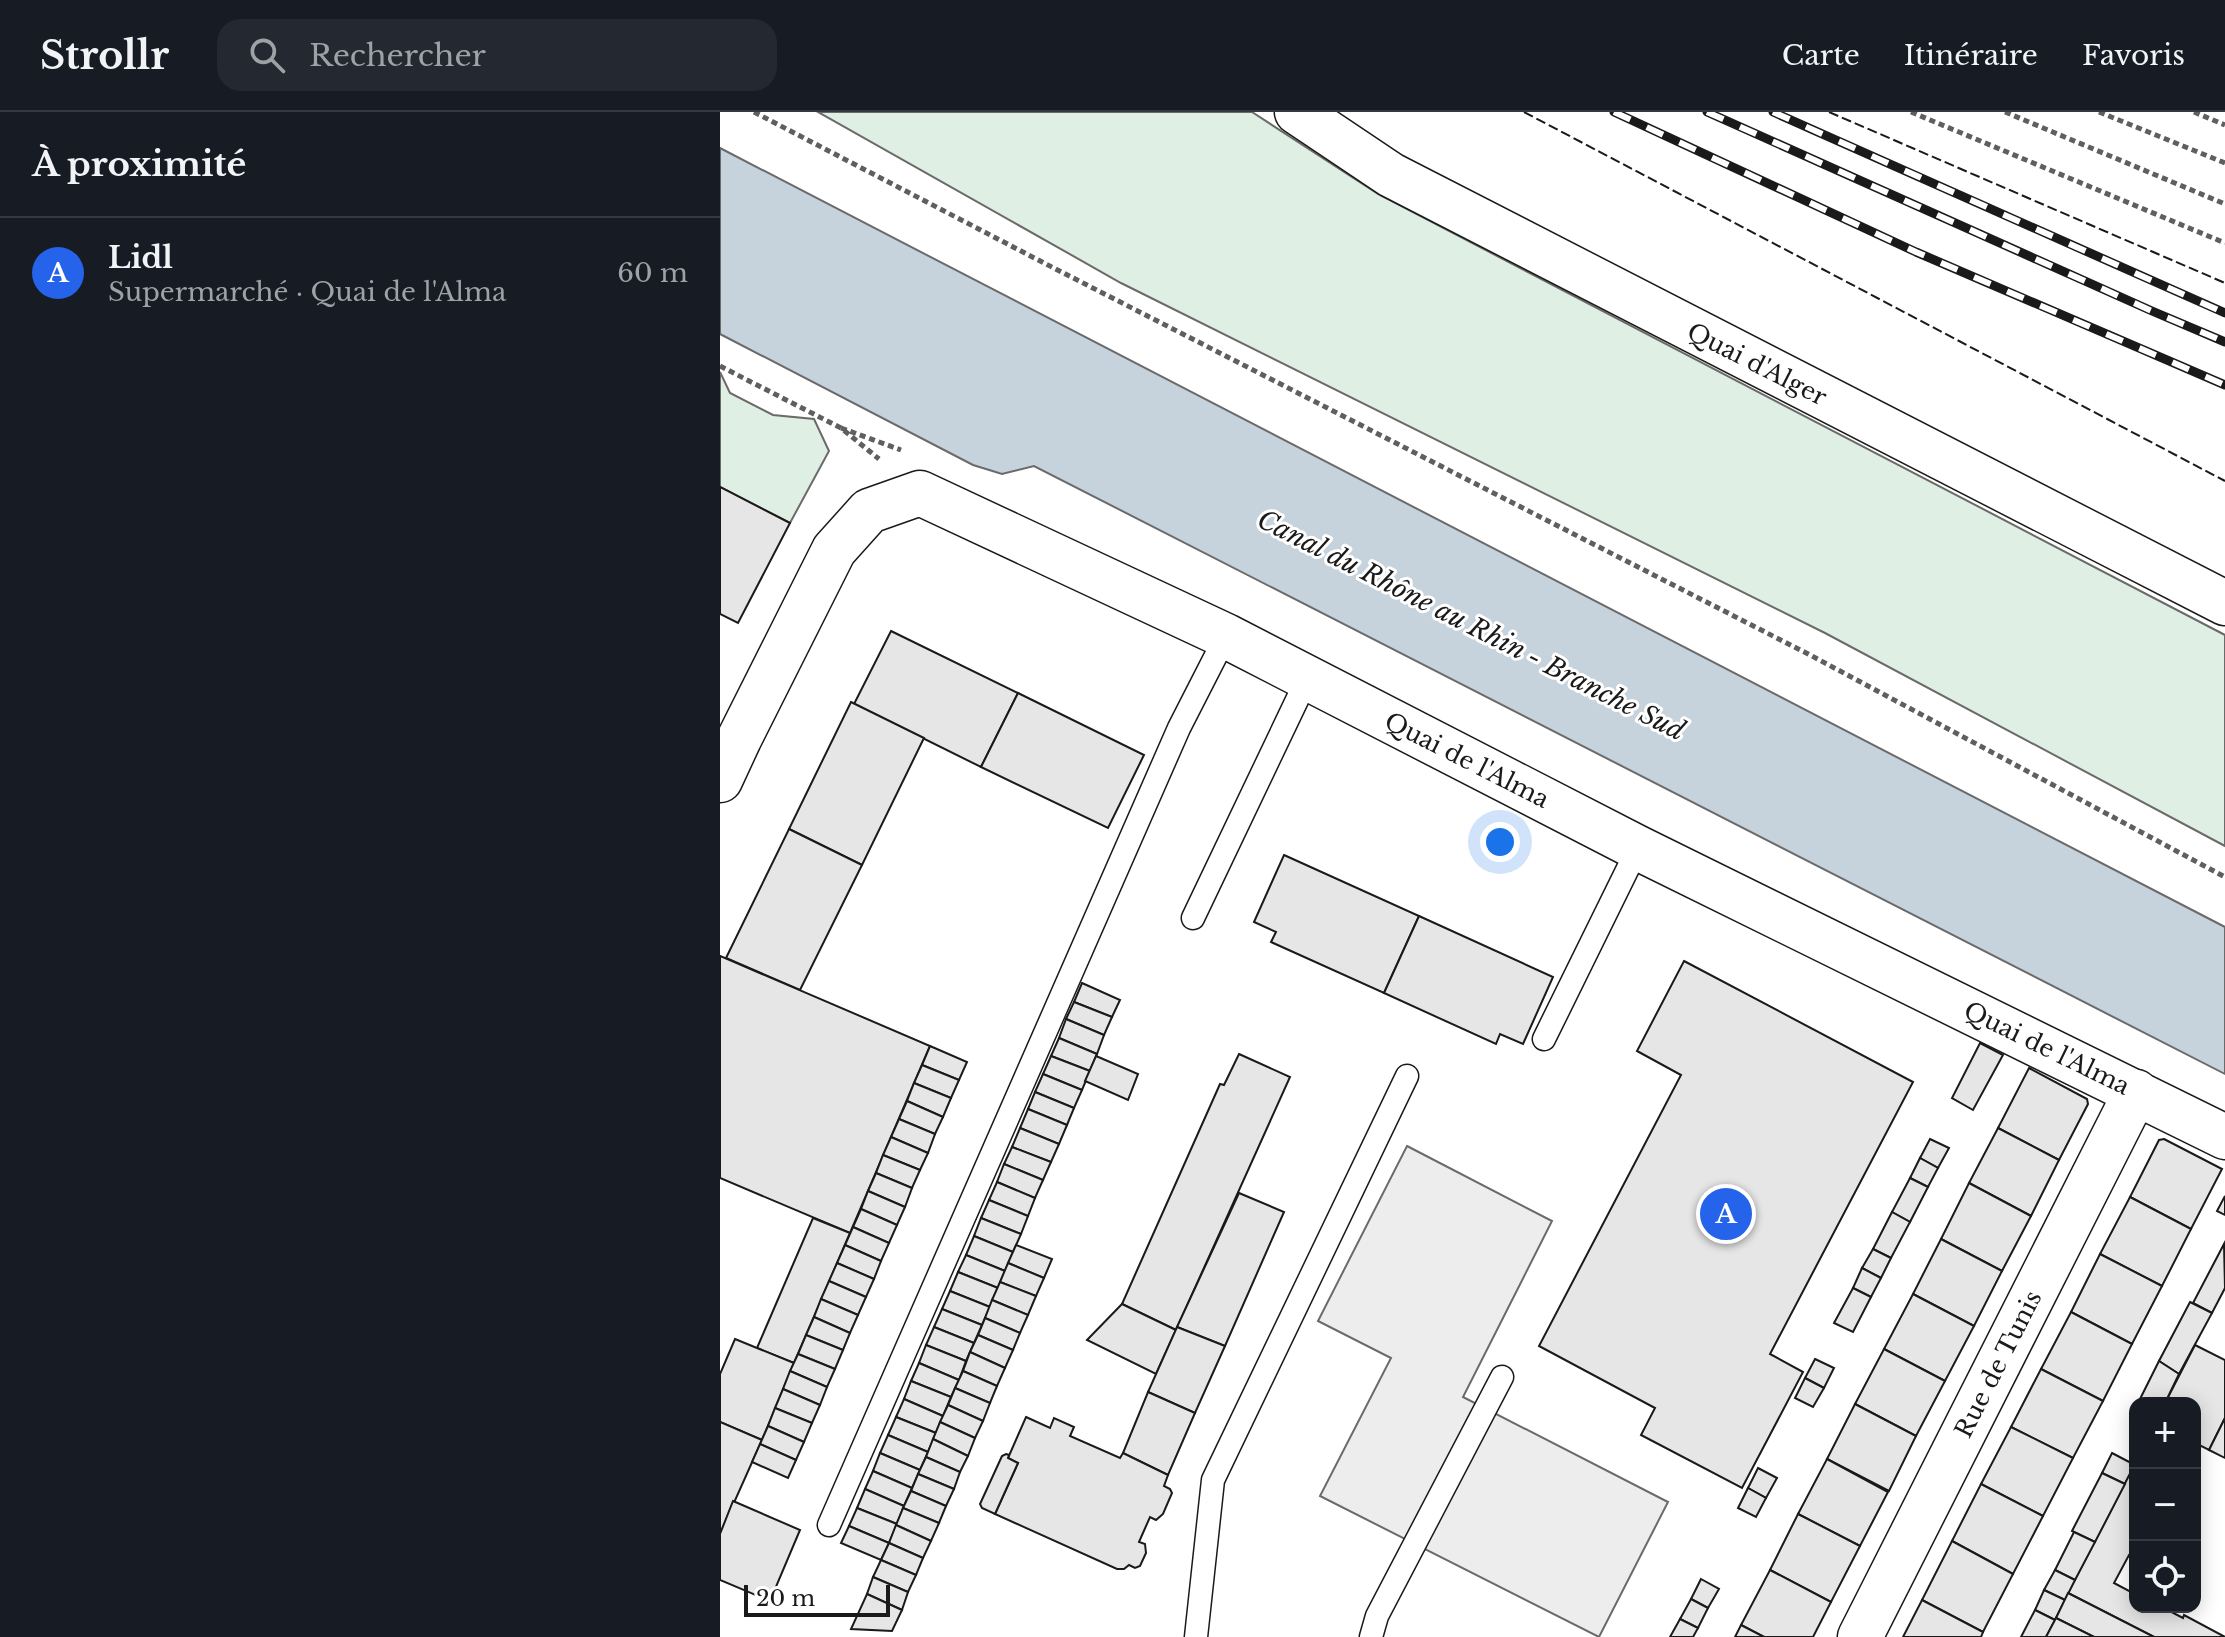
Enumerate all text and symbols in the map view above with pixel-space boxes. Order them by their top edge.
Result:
search box [217,19,777,91]
text: Strollr [40,32,169,79]
icon: search [245,33,289,77]
text: Rechercher [309,37,486,74]
text: Carte [1782,38,1860,73]
text: Itinéraire [1904,38,2038,73]
text: Favoris [2082,38,2185,73]
text: À proximité [32,143,246,185]
text: Lidl [108,239,173,276]
text: A [47,257,69,289]
text: 60 m [617,257,688,289]
text: Supermarché · Quai de l'Alma [108,276,506,308]
street label: Quai d'Alger [1682,316,1832,412]
water label: Canal du Rhône au Rhin - Branche Sud [1252,503,1690,747]
street label: Quai de l'Alma [1380,706,1555,814]
your location [1480,822,1520,862]
street label: Quai de l'Alma [1959,995,2135,1101]
pin: A [1700,1184,1752,1244]
street label: Rue de Tunis [1948,1286,2048,1442]
map controls [2129,1397,2201,1613]
button: + [2129,1397,2201,1469]
button: − [2129,1469,2201,1541]
button: locate [2129,1541,2201,1613]
scale bar [744,1581,890,1617]
text: 20 m [756,1585,815,1612]

